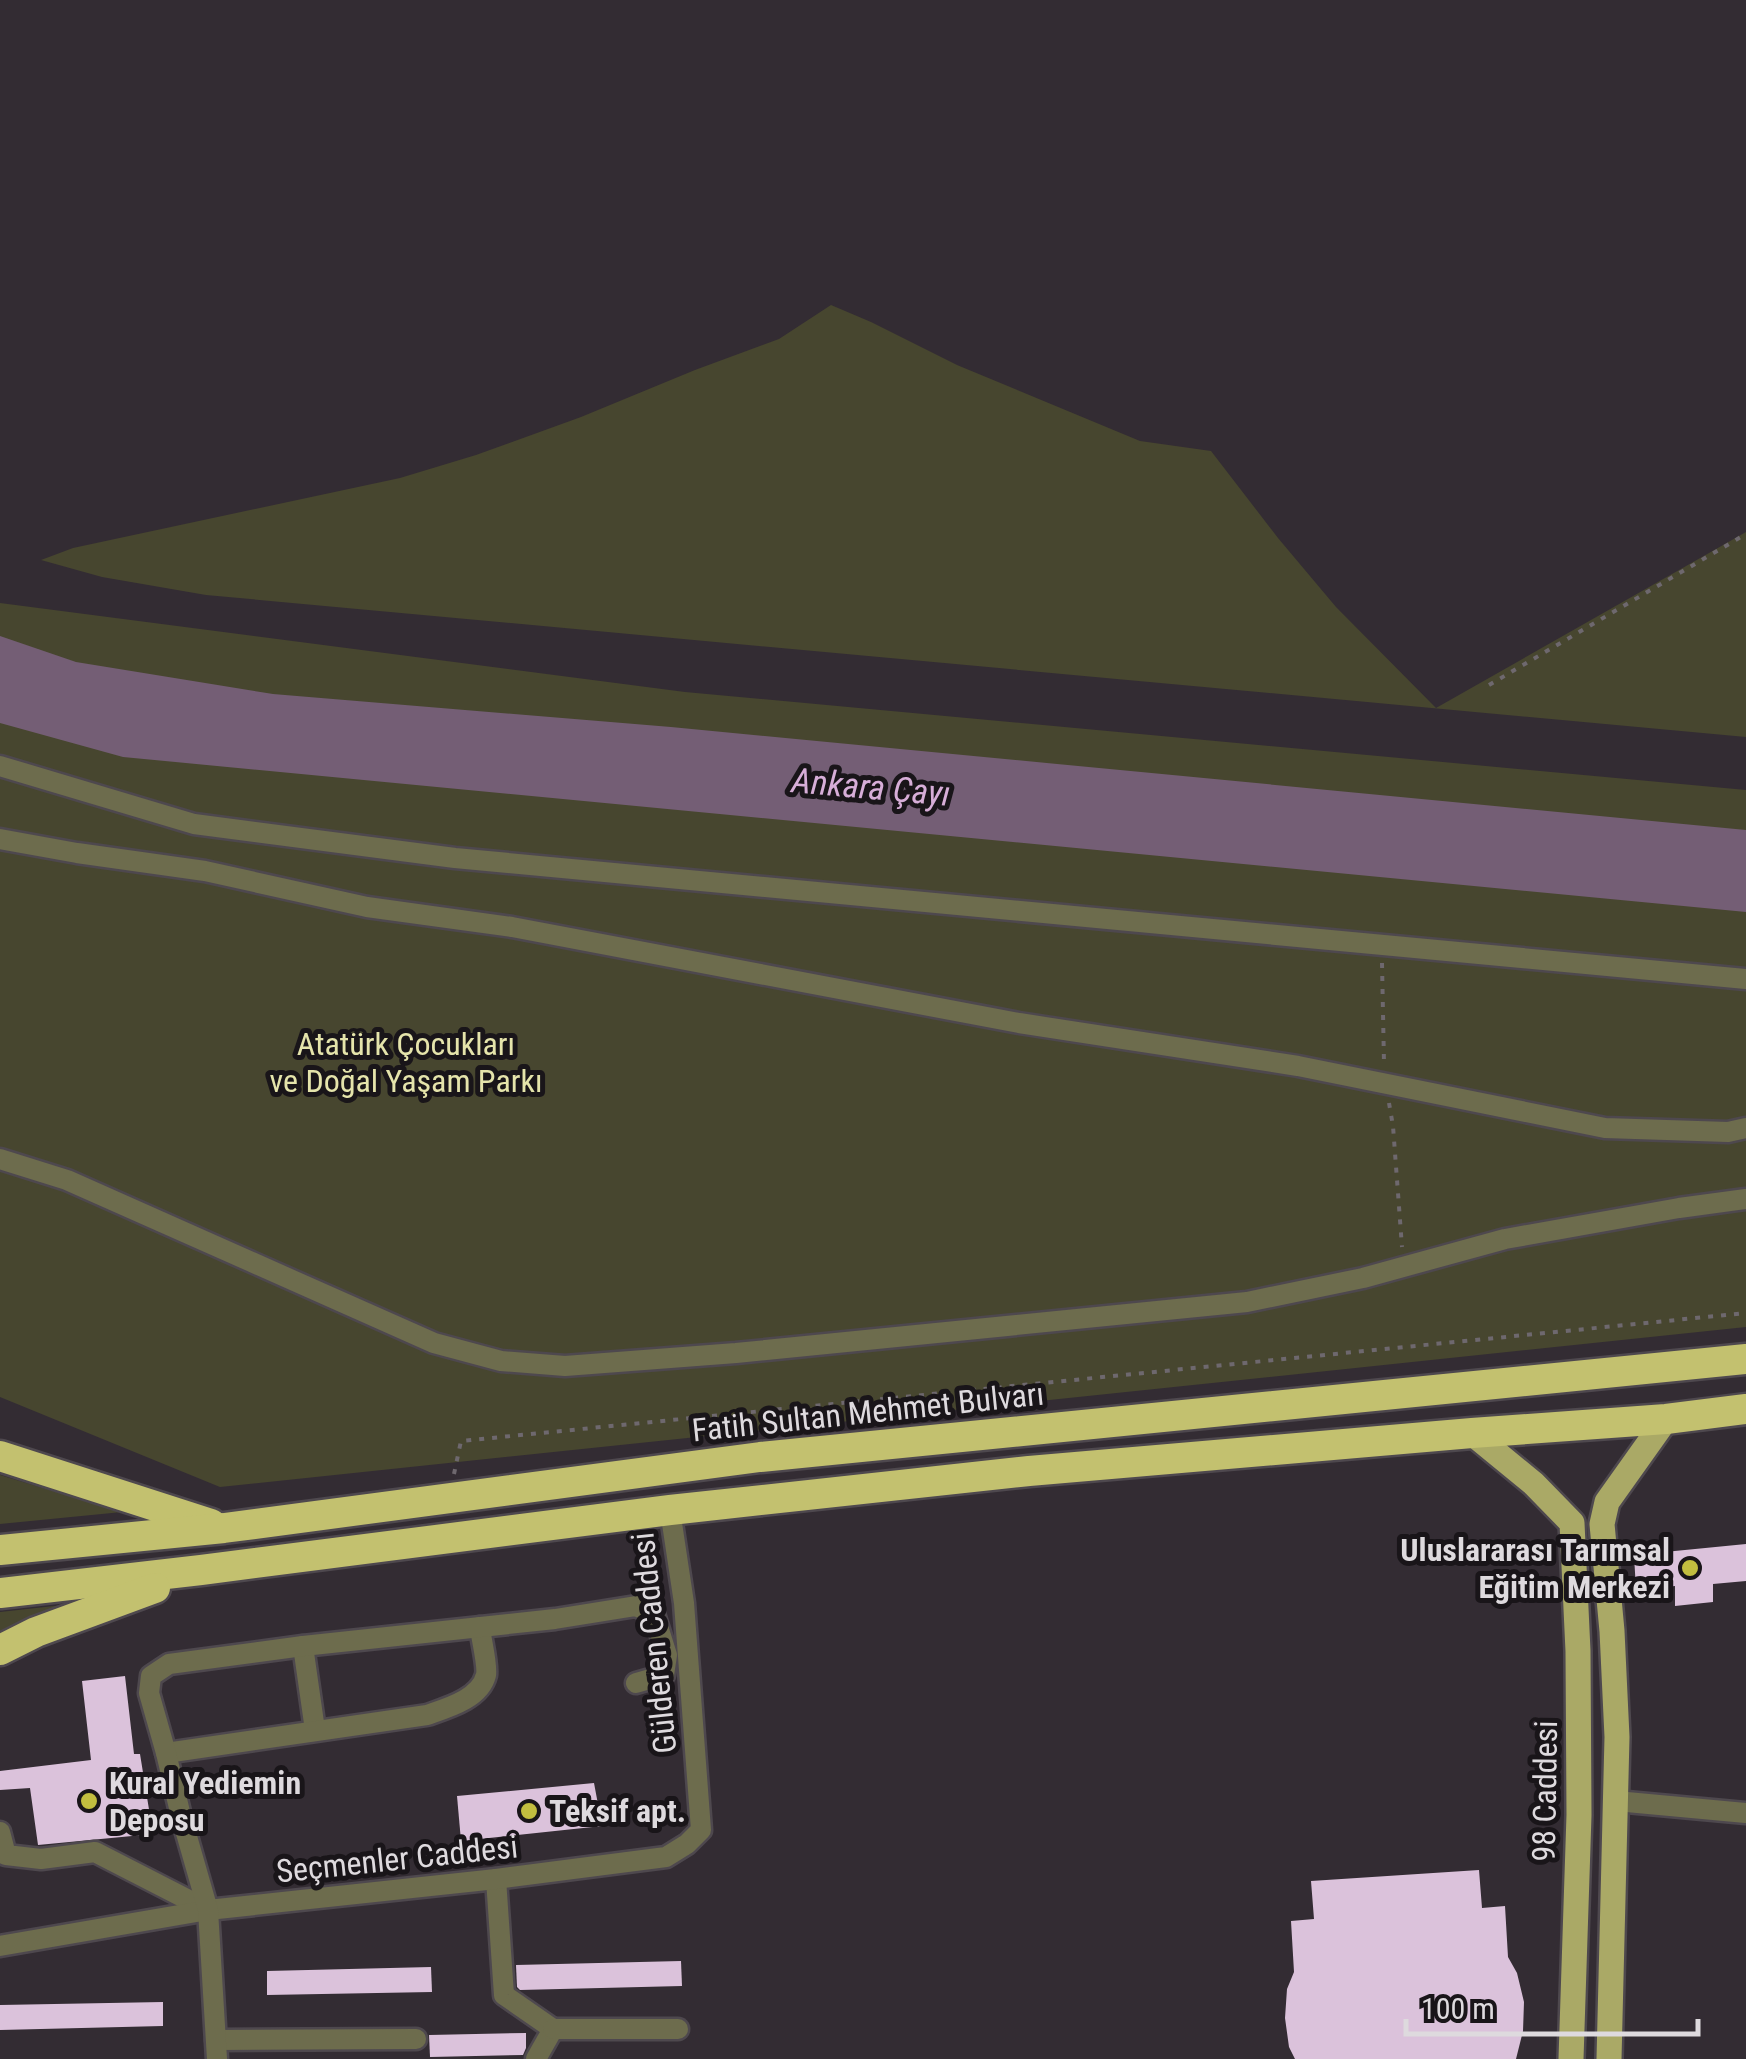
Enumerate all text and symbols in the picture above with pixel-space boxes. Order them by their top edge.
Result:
water label: Ankara Çayı [788,760,952,815]
park label: Atatürk Çocukları ve Doğal Yaşam Parkı [270,1025,542,1100]
street label: Fatih Sultan Mehmet Bulvarı [690,1375,1046,1449]
street label: Gülderen Caddesi [623,1531,685,1755]
place label: Uluslararası Tarımsal Eğitim Merkezi [1400,1531,1670,1606]
marker: Uluslararası Tarımsal Eğitim Merkezi [1679,1557,1701,1579]
street label: 98 Caddesi [1525,1720,1565,1862]
place label: Kural Yediemin Deposu [109,1764,301,1839]
marker: Kural Yediemin Deposu [78,1790,100,1812]
place label: Teksif apt. [549,1792,686,1830]
marker: Teksif apt. [518,1800,540,1822]
street label: Seçmenler Caddesi [274,1827,520,1891]
scale bar [1406,1974,1698,2036]
text: 100 m [1421,1991,1495,2026]

